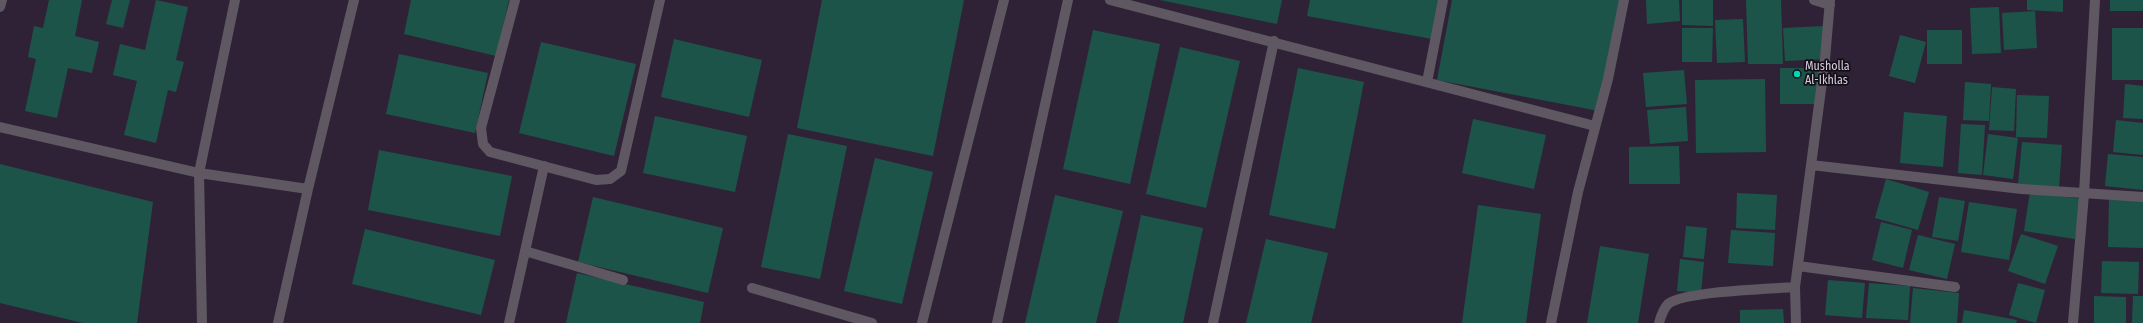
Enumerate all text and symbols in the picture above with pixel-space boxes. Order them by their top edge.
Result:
place label: Musholla Al-Ikhlas [1805,60,1850,88]
marker: Musholla Al-Ikhlas [1792,69,1802,79]

